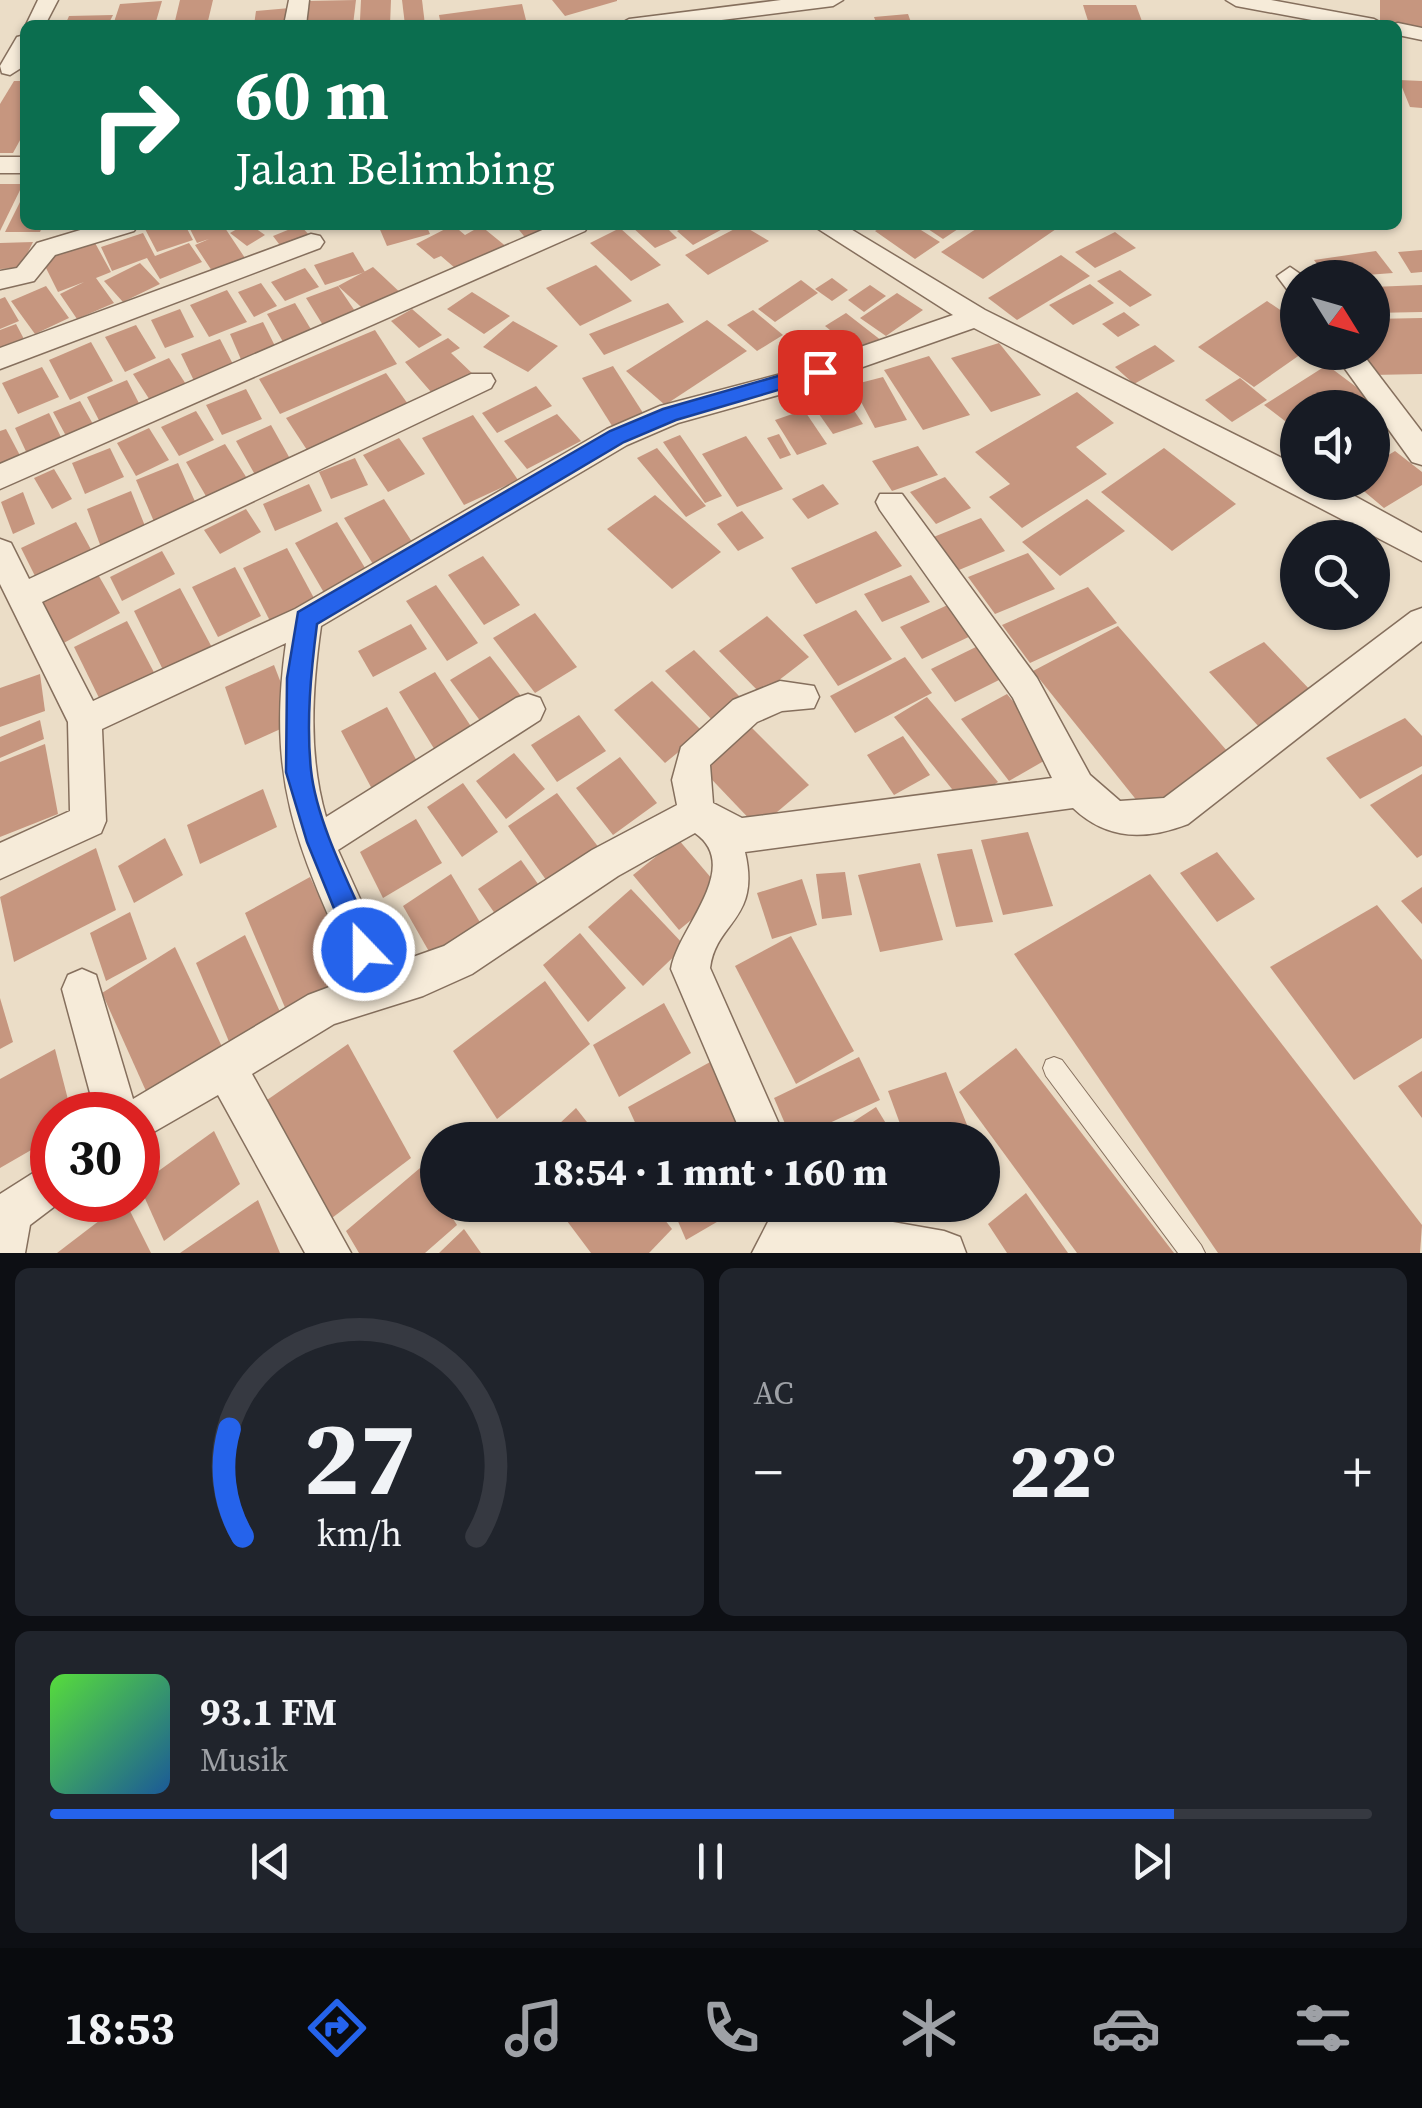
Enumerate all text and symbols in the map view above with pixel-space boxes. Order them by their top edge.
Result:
text: 60 m [235,46,389,142]
icon: right [70,60,200,190]
text: Jalan Belimbing [235,137,555,199]
north arrow [1280,260,1390,370]
map controls [1280,260,1390,630]
pin [778,330,863,415]
icon: arrive [793,345,848,400]
button: sound [1280,390,1390,500]
button: search [1280,520,1390,630]
position arrow [312,898,416,1002]
speed limit sign: 30 [30,1092,160,1222]
text: 18:54 · 1 mnt · 160 m [532,1146,888,1198]
text: AC [754,1371,794,1415]
text: 27 [303,1386,416,1529]
text: 22° [1009,1419,1116,1522]
text: − [754,1434,783,1509]
text: + [1343,1434,1372,1509]
text: km/h [317,1509,402,1558]
text: 93.1 FM [200,1686,337,1738]
text: Musik [200,1738,288,1782]
icon: previous [243,1834,298,1889]
icon: pause [683,1834,738,1889]
icon: next [1124,1834,1179,1889]
icon: directions [302,1993,372,2063]
icon: music [499,1993,569,2063]
icon: phone [696,1993,766,2063]
icon: climate [894,1993,964,2063]
icon: car [1091,1993,1161,2063]
icon: filters [1288,1993,1358,2063]
text: 18:53 [64,1997,175,2059]

